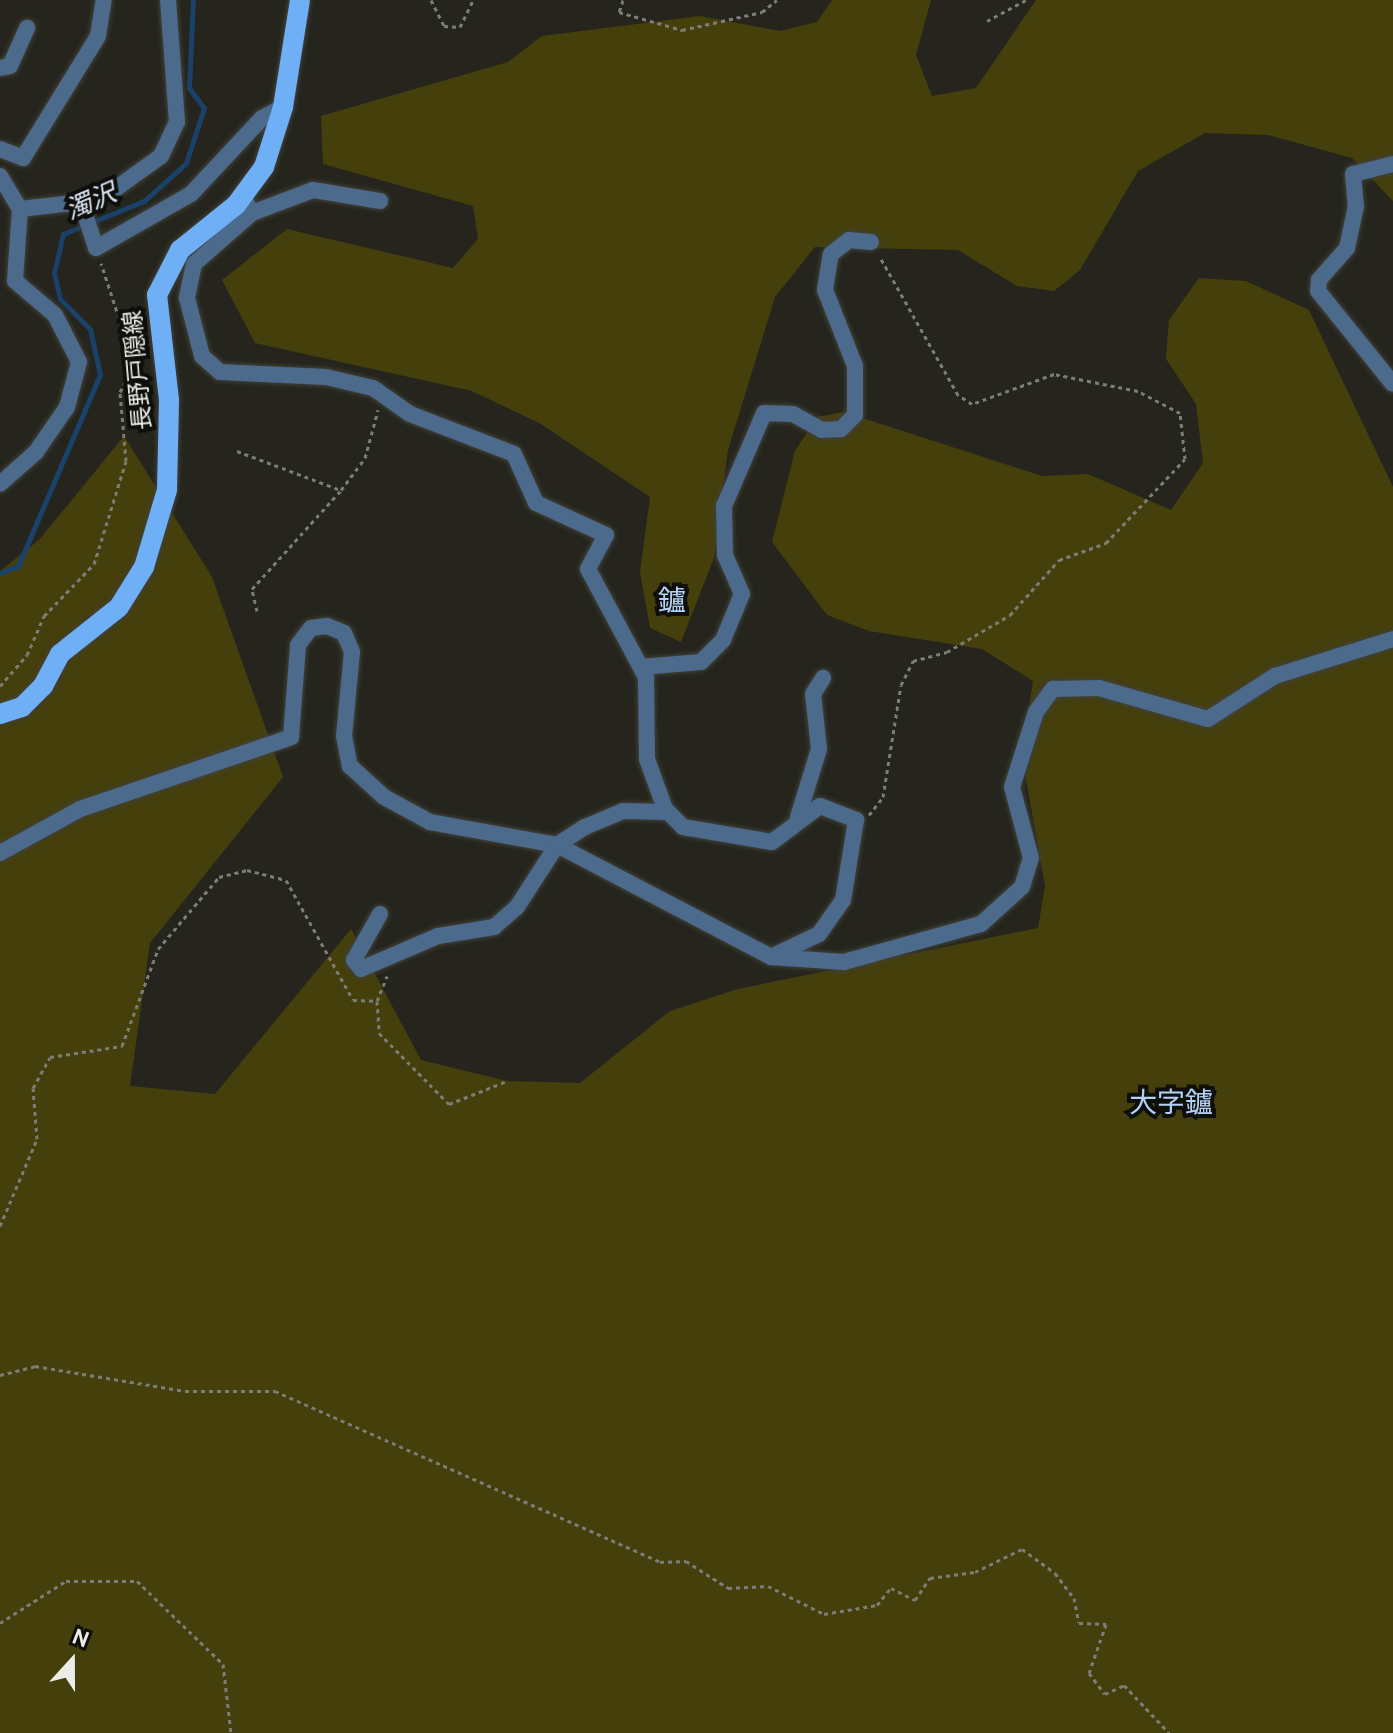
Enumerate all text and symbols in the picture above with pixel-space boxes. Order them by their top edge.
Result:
water label: 濁沢 [61,177,121,227]
street label: 長野戸隠線 [117,309,157,431]
district label: 鑪 [658,583,686,617]
district label: 大字鑪 [1129,1085,1213,1119]
north arrow [32,1621,112,1701]
text: N [69,1623,93,1654]

